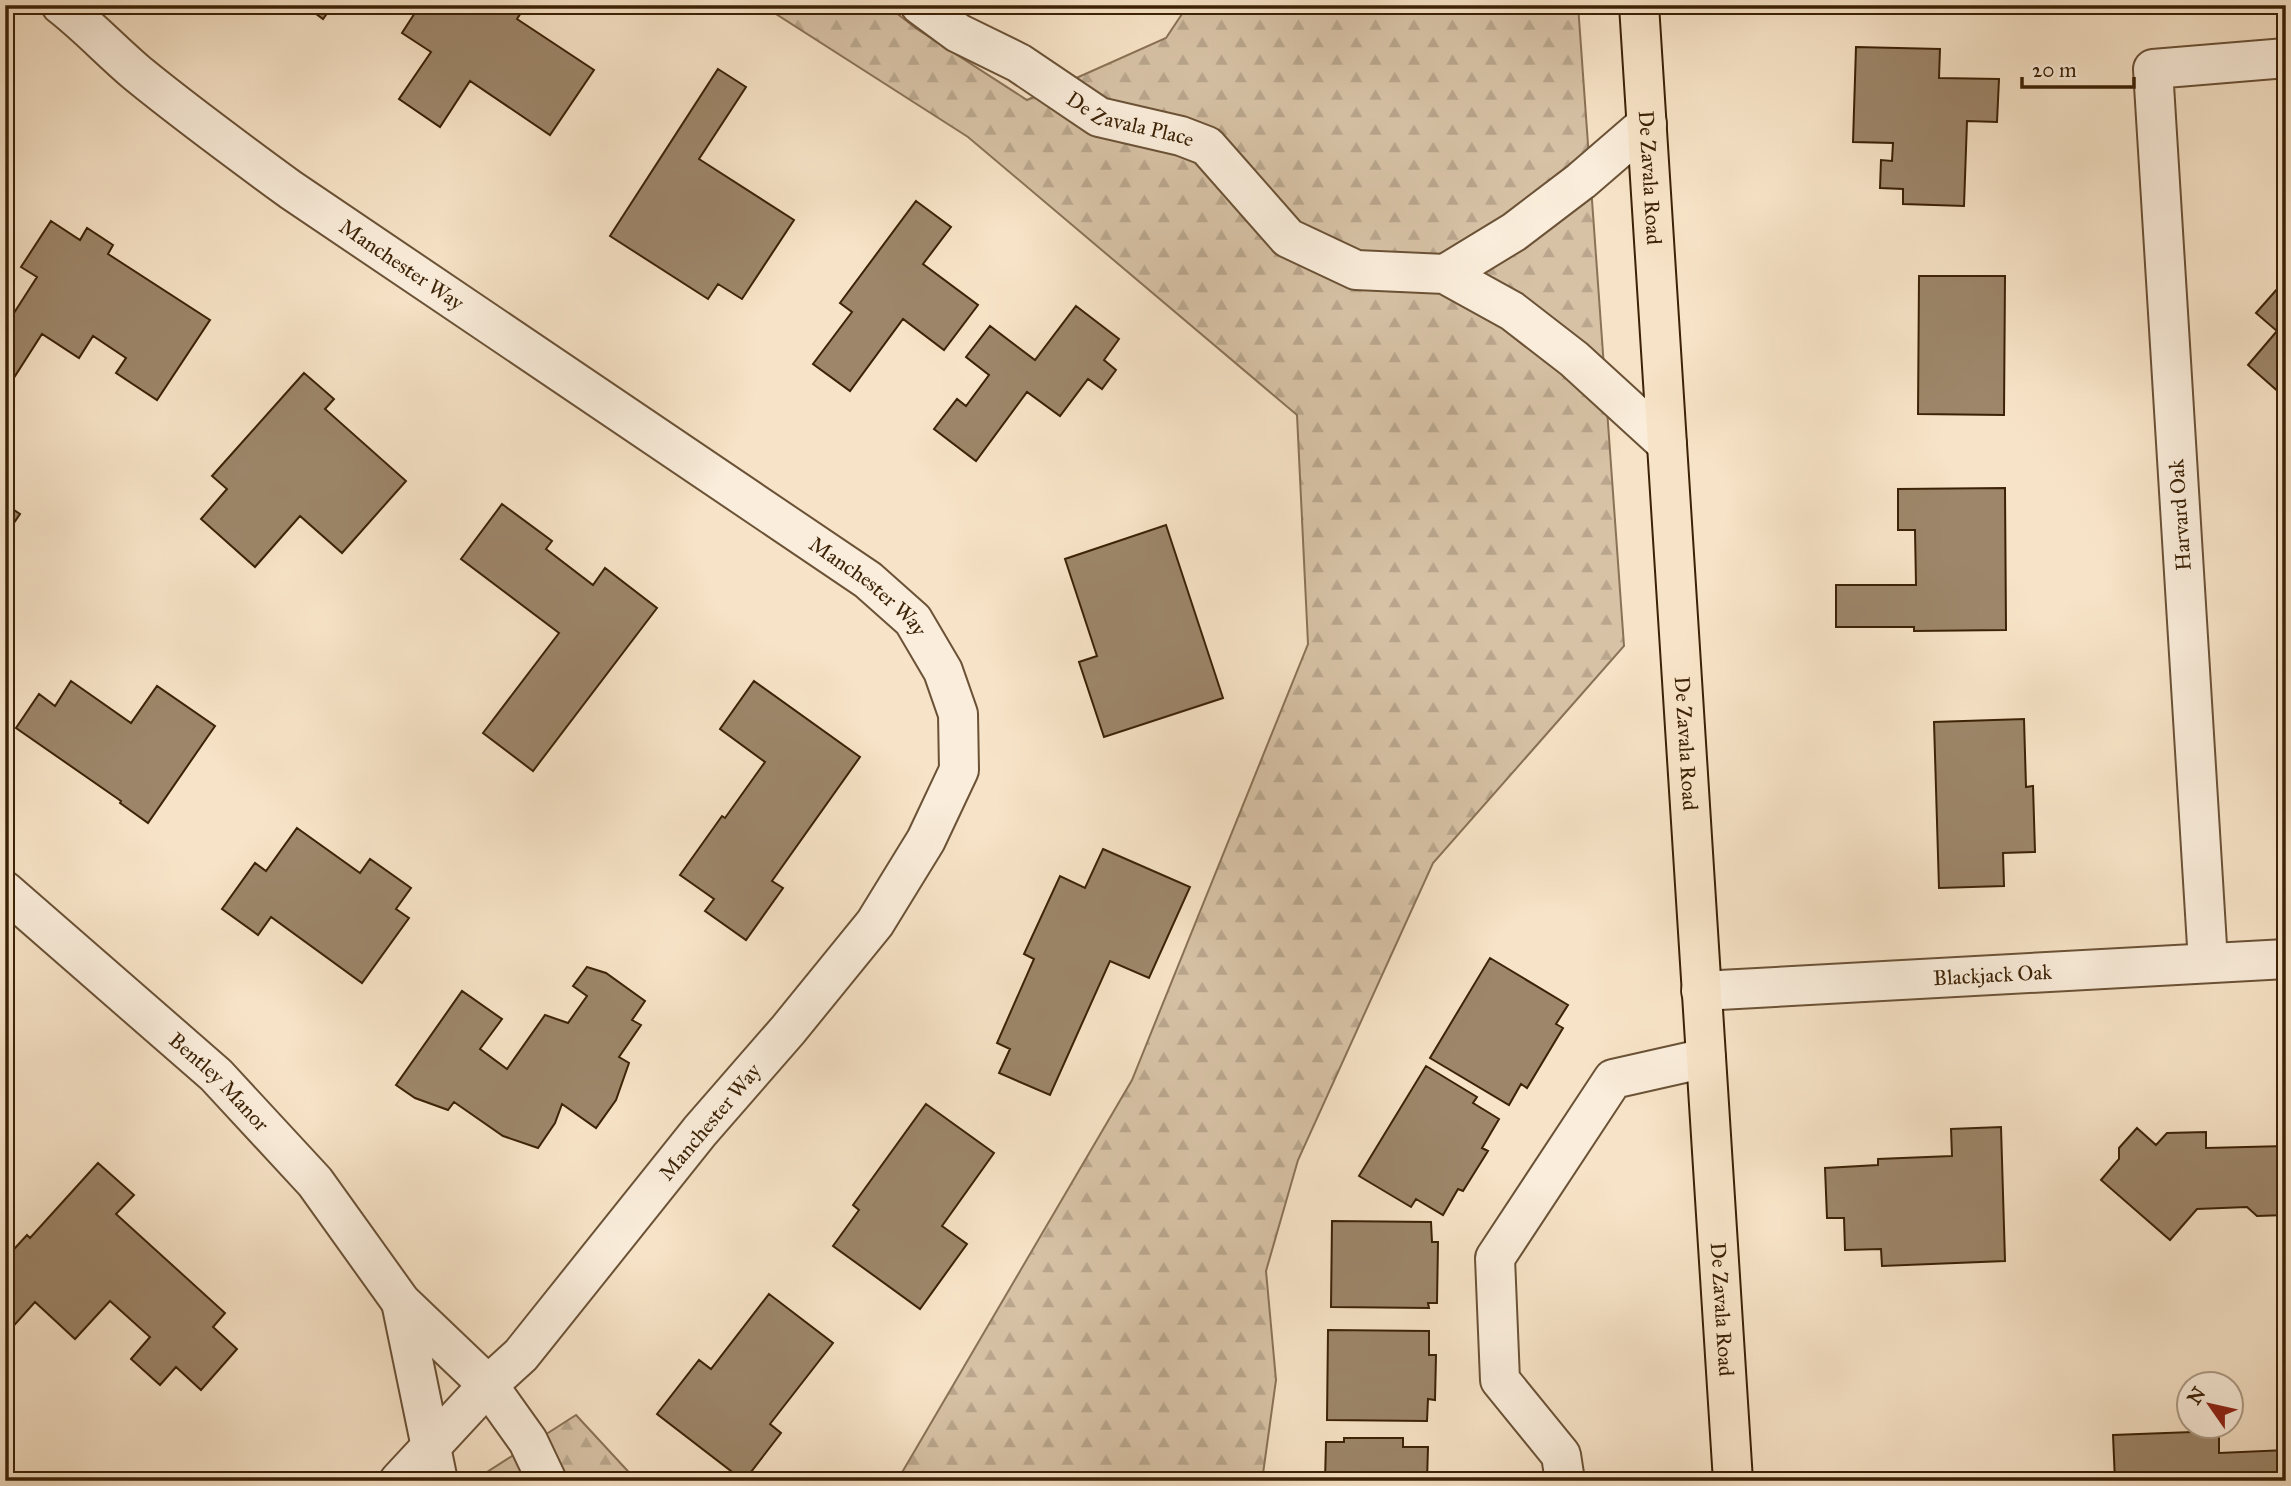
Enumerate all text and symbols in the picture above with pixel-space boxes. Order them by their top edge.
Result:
scale bar [2022,46,2134,90]
text: 20 m [2032,57,2077,83]
street label: De Zavala Place [1061,86,1198,153]
street label: De Zavala Road [1633,110,1667,246]
street label: Manchester Way [334,213,470,317]
street label: Harvard Oak [2163,458,2197,572]
street label: Manchester Way [804,531,933,642]
street label: De Zavala Road [1669,676,1703,812]
street label: Blackjack Oak [1932,959,2053,991]
street label: Bentley Manor [164,1027,275,1137]
street label: Manchester Way [654,1057,767,1186]
street label: De Zavala Road [1705,1241,1739,1378]
north arrow [2176,1370,2246,1440]
text: N [2182,1383,2210,1409]

